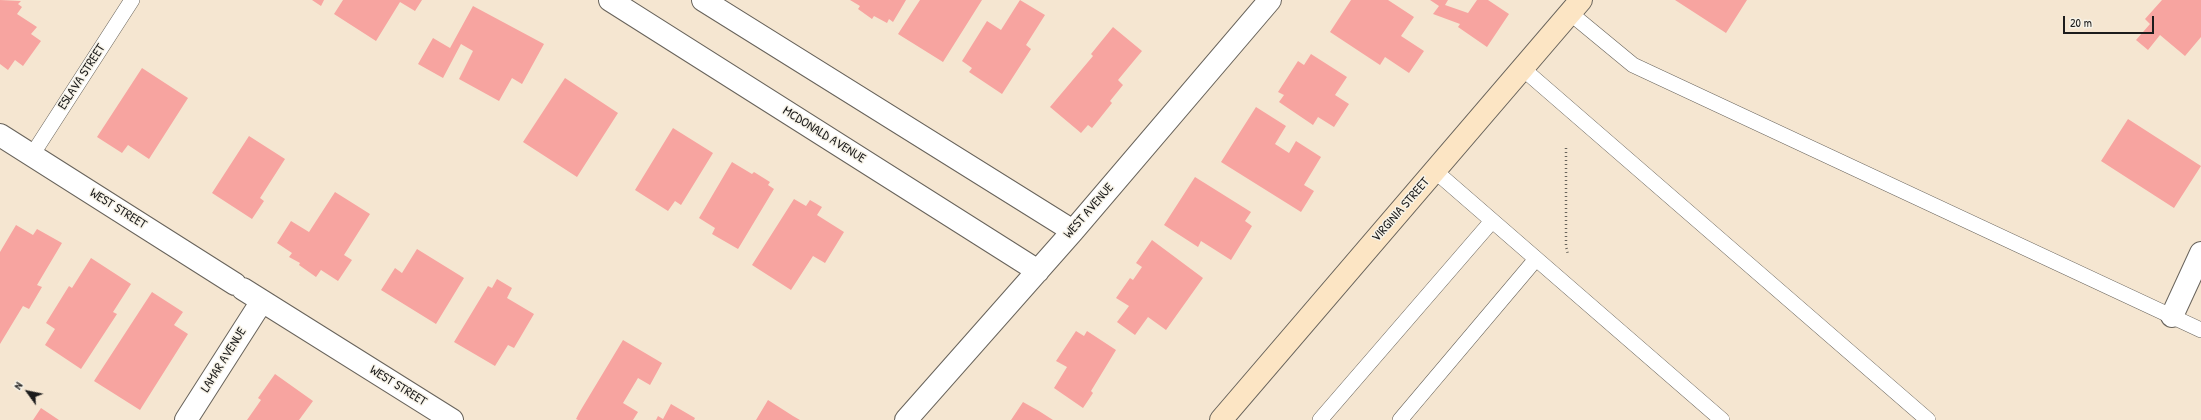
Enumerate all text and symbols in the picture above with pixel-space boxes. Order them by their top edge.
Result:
scale bar [2065,8,2156,34]
text: 20 m [2070,14,2092,31]
street label: ESLAVA STREET [55,41,109,113]
street label: MCDONALD AVENUE [780,103,868,167]
street label: VIRGINIA STREET [1369,175,1433,245]
street label: WEST AVENUE [1061,180,1117,242]
street label: WEST STREET [87,185,149,233]
street label: LAMAR AVENUE [198,325,250,395]
street label: WEST STREET [367,362,429,410]
north arrow [8,372,48,412]
text: N [10,379,25,392]

